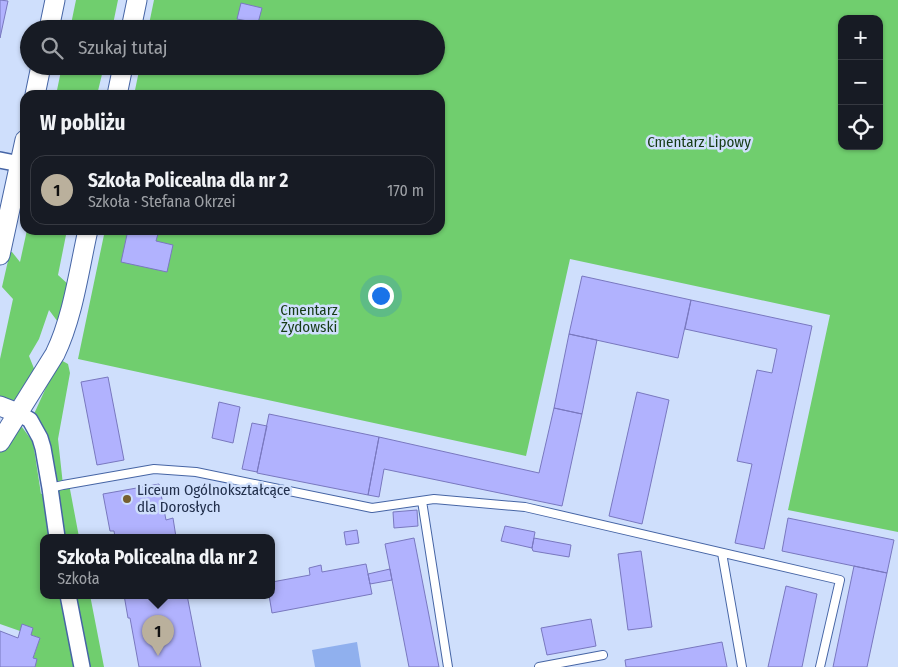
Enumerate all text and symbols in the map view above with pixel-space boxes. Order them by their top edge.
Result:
map controls [838,15,883,150]
button: + [838,15,883,60]
search box [20,20,445,75]
icon: search [38,34,66,62]
text: Szukaj tutaj [78,36,168,59]
button: − [838,60,883,105]
button: locate [838,105,883,150]
text: W pobliżu [40,110,125,136]
park label: Cmentarz Lipowy [647,133,751,151]
text: Szkoła Policealna dla nr 2 [88,169,288,192]
text: 1 [54,181,60,200]
text: 170 m [387,181,424,200]
text: Szkoła · Stefana Okrzei [88,192,235,211]
your location [368,283,394,309]
park label: Cmentarz Żydowski [280,301,338,336]
place label: Liceum Ogólnokształcące dla Dorosłych [137,481,290,516]
marker: Liceum Ogólnokształcące dla Dorosłych [121,493,133,505]
popup [40,534,275,599]
text: Szkoła Policealna dla nr 2 [57,546,258,569]
text: Szkoła [57,569,100,588]
pin: 1 [142,615,174,656]

